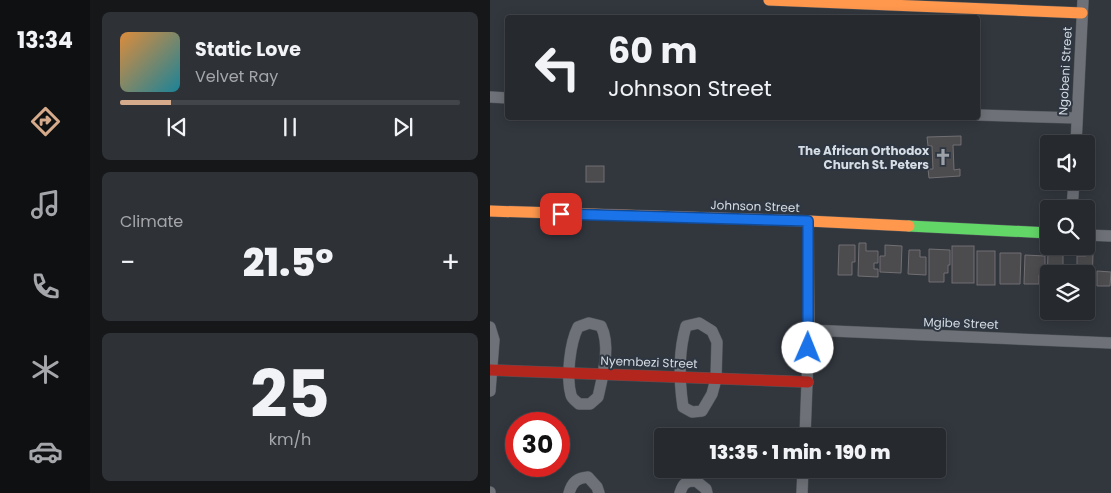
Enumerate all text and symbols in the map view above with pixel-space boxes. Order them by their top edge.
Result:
text: 13:34 [17,25,73,56]
text: 60 m [608,26,698,75]
street label: Ngobeni Street [1054,26,1076,116]
icon: left [525,35,590,100]
text: Static Love [195,36,301,63]
text: Velvet Ray [195,65,278,88]
text: Johnson Street [608,73,772,104]
icon: directions [28,104,63,139]
icon: previous [163,113,191,141]
icon: pause [276,113,304,141]
icon: next [389,113,417,141]
map controls [1040,135,1095,320]
button: sound [1040,135,1095,190]
place label: The African Orthodox Church St. Peters [798,142,930,173]
church icon: The African Orthodox Church St. Peters [933,147,953,167]
icon: music [28,187,63,222]
pin [540,193,582,235]
street label: Johnson Street [710,196,800,216]
icon: arrive [547,200,575,228]
button: search [1040,200,1095,255]
text: Climate [120,210,183,233]
text: 21.5° [243,236,334,289]
text: − [120,243,135,282]
text: + [441,243,460,282]
button: layers [1040,265,1095,320]
icon: phone [28,269,63,304]
street label: Mgibe Street [923,313,999,333]
position arrow [781,321,833,373]
text: 25 [250,349,330,440]
icon: climate [28,352,63,387]
street label: Nyembezi Street [600,352,698,372]
speed limit sign: 30 [505,412,570,477]
text: km/h [269,428,311,451]
icon: car [28,434,63,469]
text: 13:35 · 1 min · 190 m [710,439,890,466]

